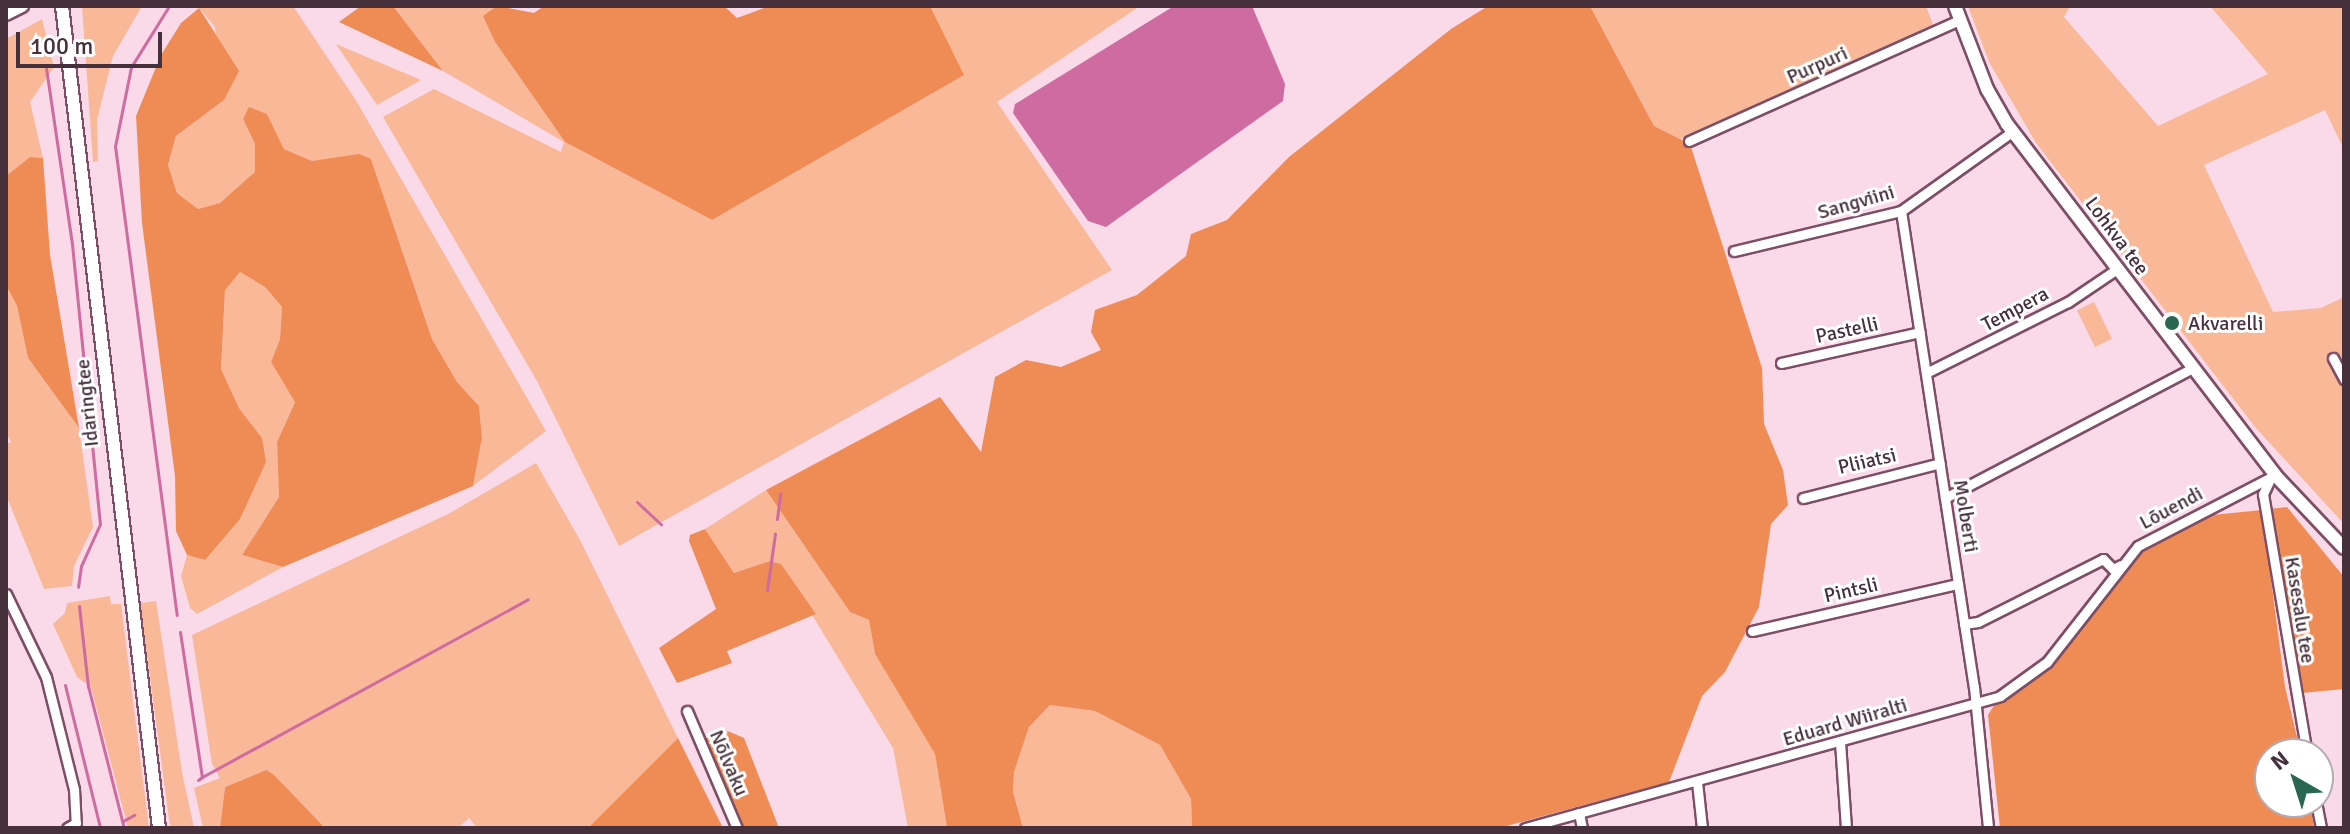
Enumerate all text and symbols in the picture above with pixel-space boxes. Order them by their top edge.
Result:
scale bar [20,16,166,66]
text: 100 m [30,31,93,61]
street label: Purpuri [1783,41,1851,89]
street label: Sangviini [1815,180,1897,224]
street label: Lohkva tee [2080,192,2154,280]
street label: Tempera [1978,281,2052,337]
place label: Akvarelli [2188,311,2263,335]
street label: Pastelli [1813,312,1881,348]
marker: Akvarelli [2163,314,2181,332]
street label: Idaringtee [70,358,104,448]
street label: Pliiatsi [1836,443,1898,479]
street label: Molberti [1948,478,1984,554]
street label: Lõuendi [2135,481,2207,535]
street label: Kasesalu tee [2280,555,2320,665]
street label: Pintsli [1822,572,1880,608]
street label: Eduard Wiiralti [1780,693,1910,751]
street label: Nõlvaku [704,726,754,800]
north arrow [2254,738,2334,818]
text: N [2265,745,2294,776]

